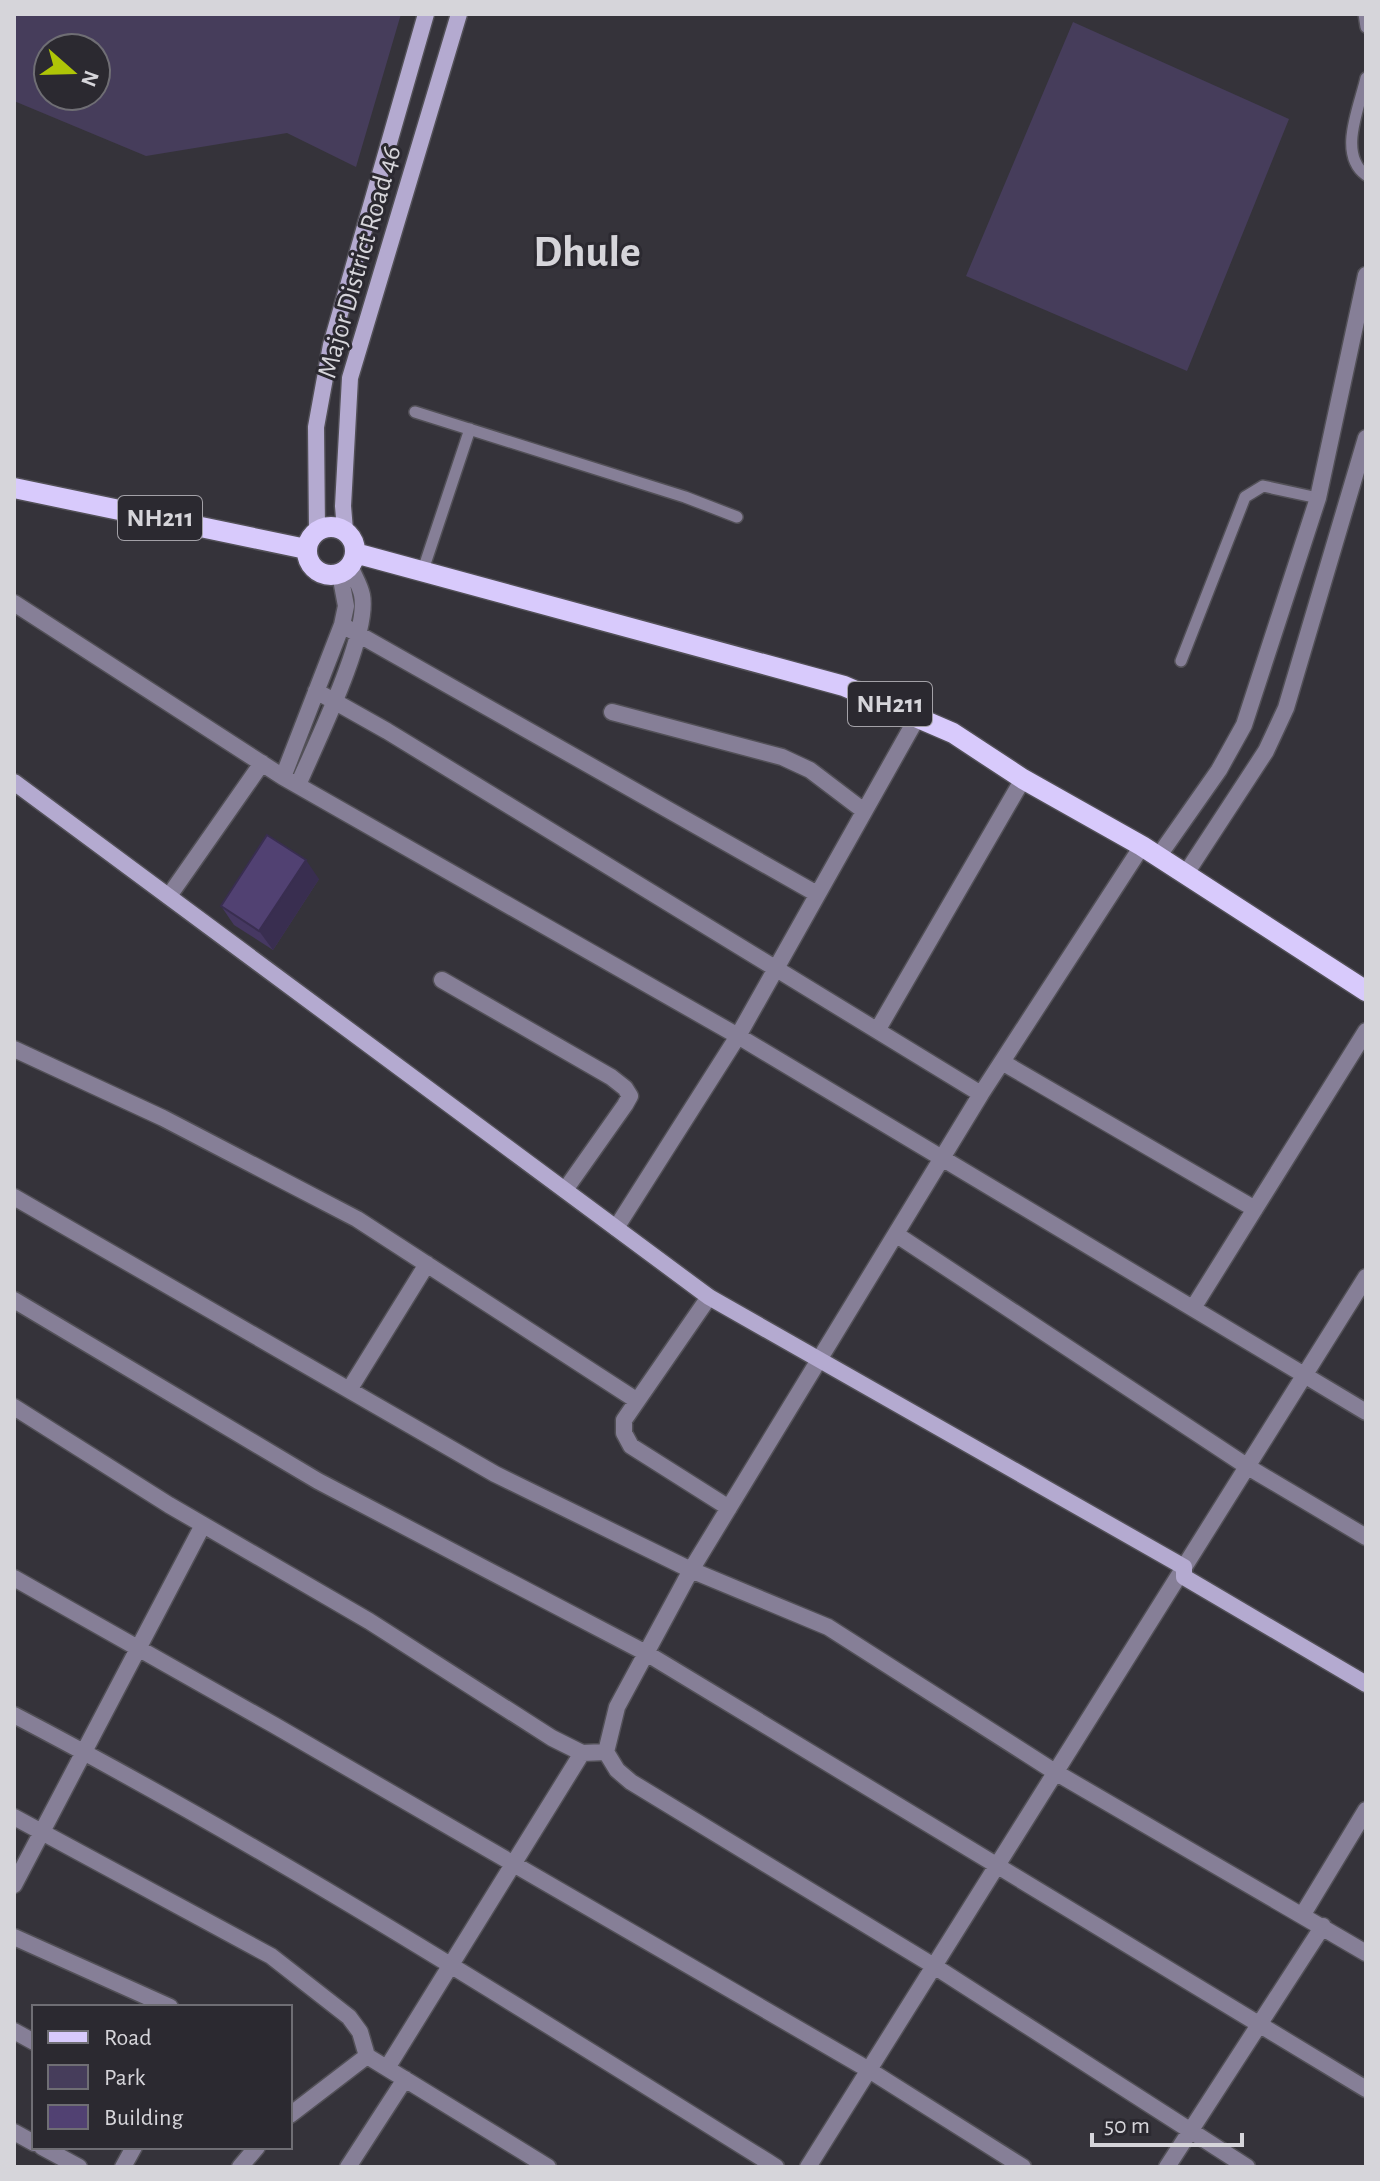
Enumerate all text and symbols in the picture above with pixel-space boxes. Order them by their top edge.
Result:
north arrow [32,32,112,112]
text: N [77,68,103,89]
street label: Major District Road 46 [313,143,407,381]
district label: Dhule [533,231,641,275]
road number: NH211 [118,496,202,540]
road number: NH211 [848,682,932,726]
legend [32,2005,292,2149]
text: Road [104,2026,152,2050]
text: Park [104,2066,145,2090]
scale bar [1092,2097,1242,2147]
text: Building [104,2106,183,2130]
text: 50 m [1104,2114,1150,2138]

